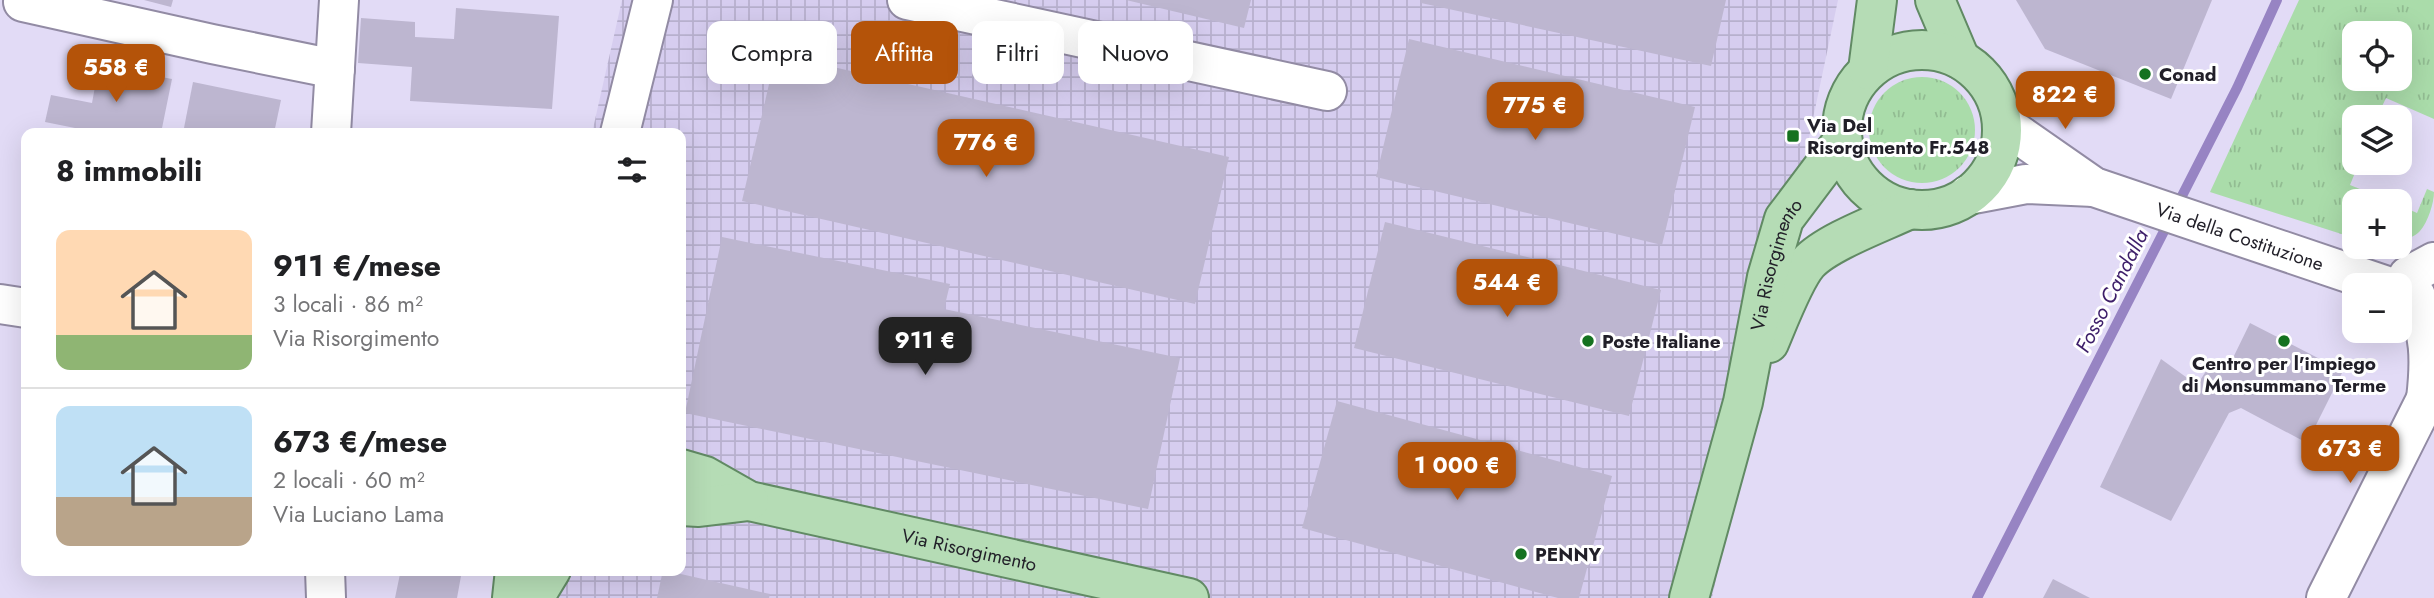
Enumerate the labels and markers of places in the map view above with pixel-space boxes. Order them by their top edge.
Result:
pin: 558 € [67,44,165,104]
place label: Conad [2159,61,2216,88]
marker: Conad [2137,66,2153,82]
pin: 822 € [2016,72,2114,131]
pin: 775 € [1486,82,1584,142]
place label: Via Del Risorgimento Fr.548 [1806,112,1989,161]
pin: 776 € [937,120,1035,179]
marker: Via Del Risorgimento Fr.548 [1785,128,1801,144]
pin: 544 € [1458,260,1556,319]
pin: 911 € [876,318,974,377]
place label: Poste Italiane [1602,328,1721,355]
marker: Poste Italiane [1580,333,1596,349]
marker: Centro per l'impiego di Monsummano Terme [2276,333,2292,349]
place label: Centro per l'impiego di Monsummano Terme [2182,350,2386,399]
pin: 673 € [2301,426,2399,485]
pin: 1 000 € [1392,442,1522,502]
place label: PENNY [1535,541,1601,568]
marker: PENNY [1513,546,1529,562]

